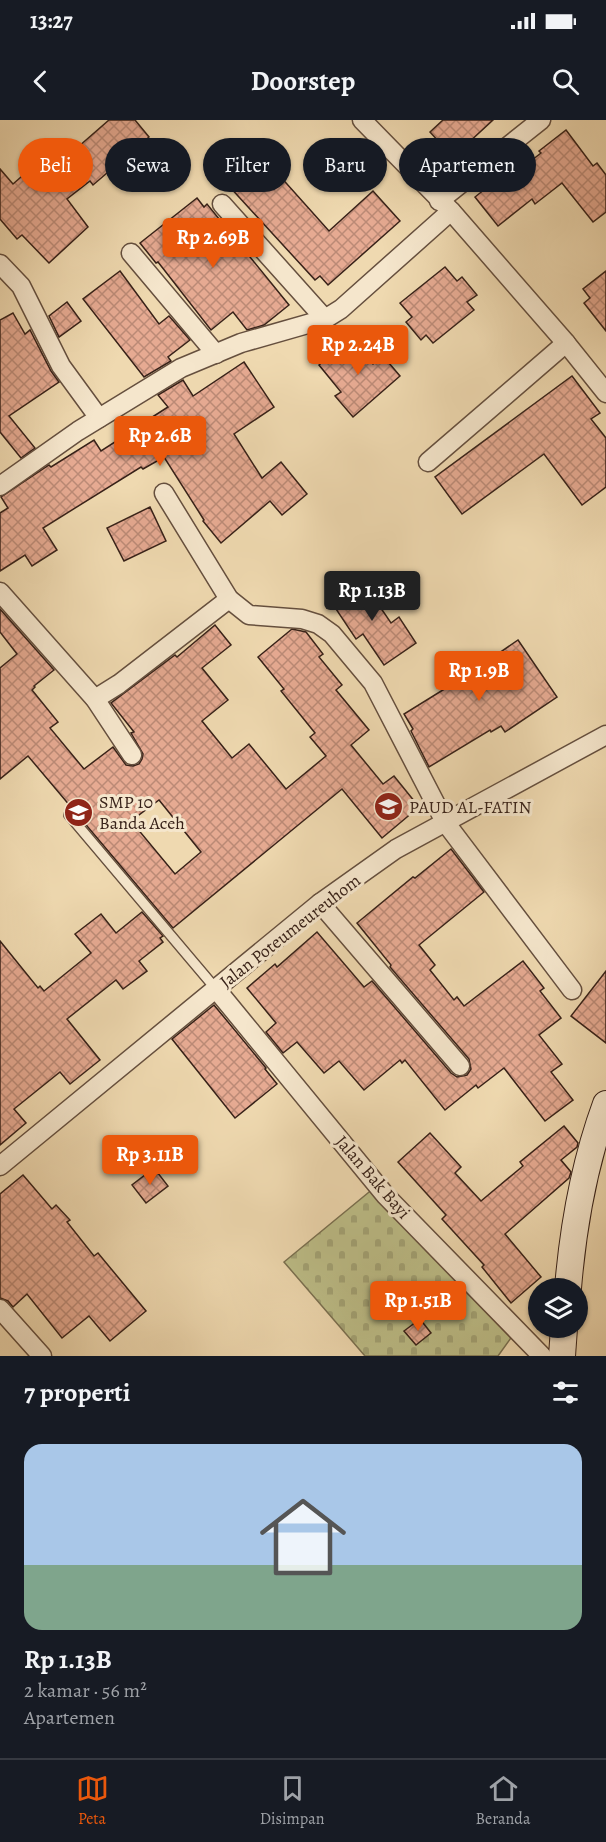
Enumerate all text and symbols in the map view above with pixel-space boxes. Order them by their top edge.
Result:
text: 13:27 [30,6,73,36]
text: Doorstep [251,63,355,99]
icon: back [24,65,57,98]
icon: search [549,65,582,98]
chip: Beli [18,138,93,192]
chip: Sewa [105,138,191,192]
chip: Filter [203,138,291,192]
chip: Baru [303,138,387,192]
chip: Apartemen [399,138,536,192]
pin: Rp 2.69B [151,218,275,269]
text: Rp 2.69B [177,224,249,251]
pin: Rp 2.24B [296,325,420,376]
text: Rp 2.24B [321,331,395,358]
pin: Rp 2.6B [105,416,215,467]
text: Rp 2.6B [128,422,192,449]
pin: Rp 1.13B [310,571,434,622]
text: Rp 1.13B [338,577,406,604]
pin: Rp 1.9B [424,651,534,702]
text: Rp 1.9B [448,657,510,684]
place label: SMP 10 Banda Aceh [99,790,185,835]
school or university icon: PAUD AL-FATIN [372,791,404,823]
place label: PAUD AL-FATIN [409,795,532,819]
school or university icon: SMP 10 Banda Aceh [62,796,94,828]
street label: Jalan Poteumeureuhom [215,868,365,994]
street label: Jalan Bak Bayi [330,1130,416,1224]
pin: Rp 3.11B [88,1135,212,1186]
text: Rp 3.11B [116,1141,184,1168]
map controls [528,1278,588,1338]
button: layers [528,1278,588,1338]
pin: Rp 1.51B [356,1281,480,1332]
text: Rp 1.51B [384,1287,452,1314]
text: 7 properti [24,1375,130,1410]
icon: filters [549,1376,582,1409]
icon: home [249,1483,357,1591]
text: Rp 1.13B [24,1642,112,1677]
text: 2 kamar · 56 m² [24,1677,147,1704]
text: Apartemen [24,1704,115,1731]
tab: Peta [76,1772,109,1830]
tab: Disimpan [260,1772,324,1830]
tab: Beranda [476,1772,530,1830]

